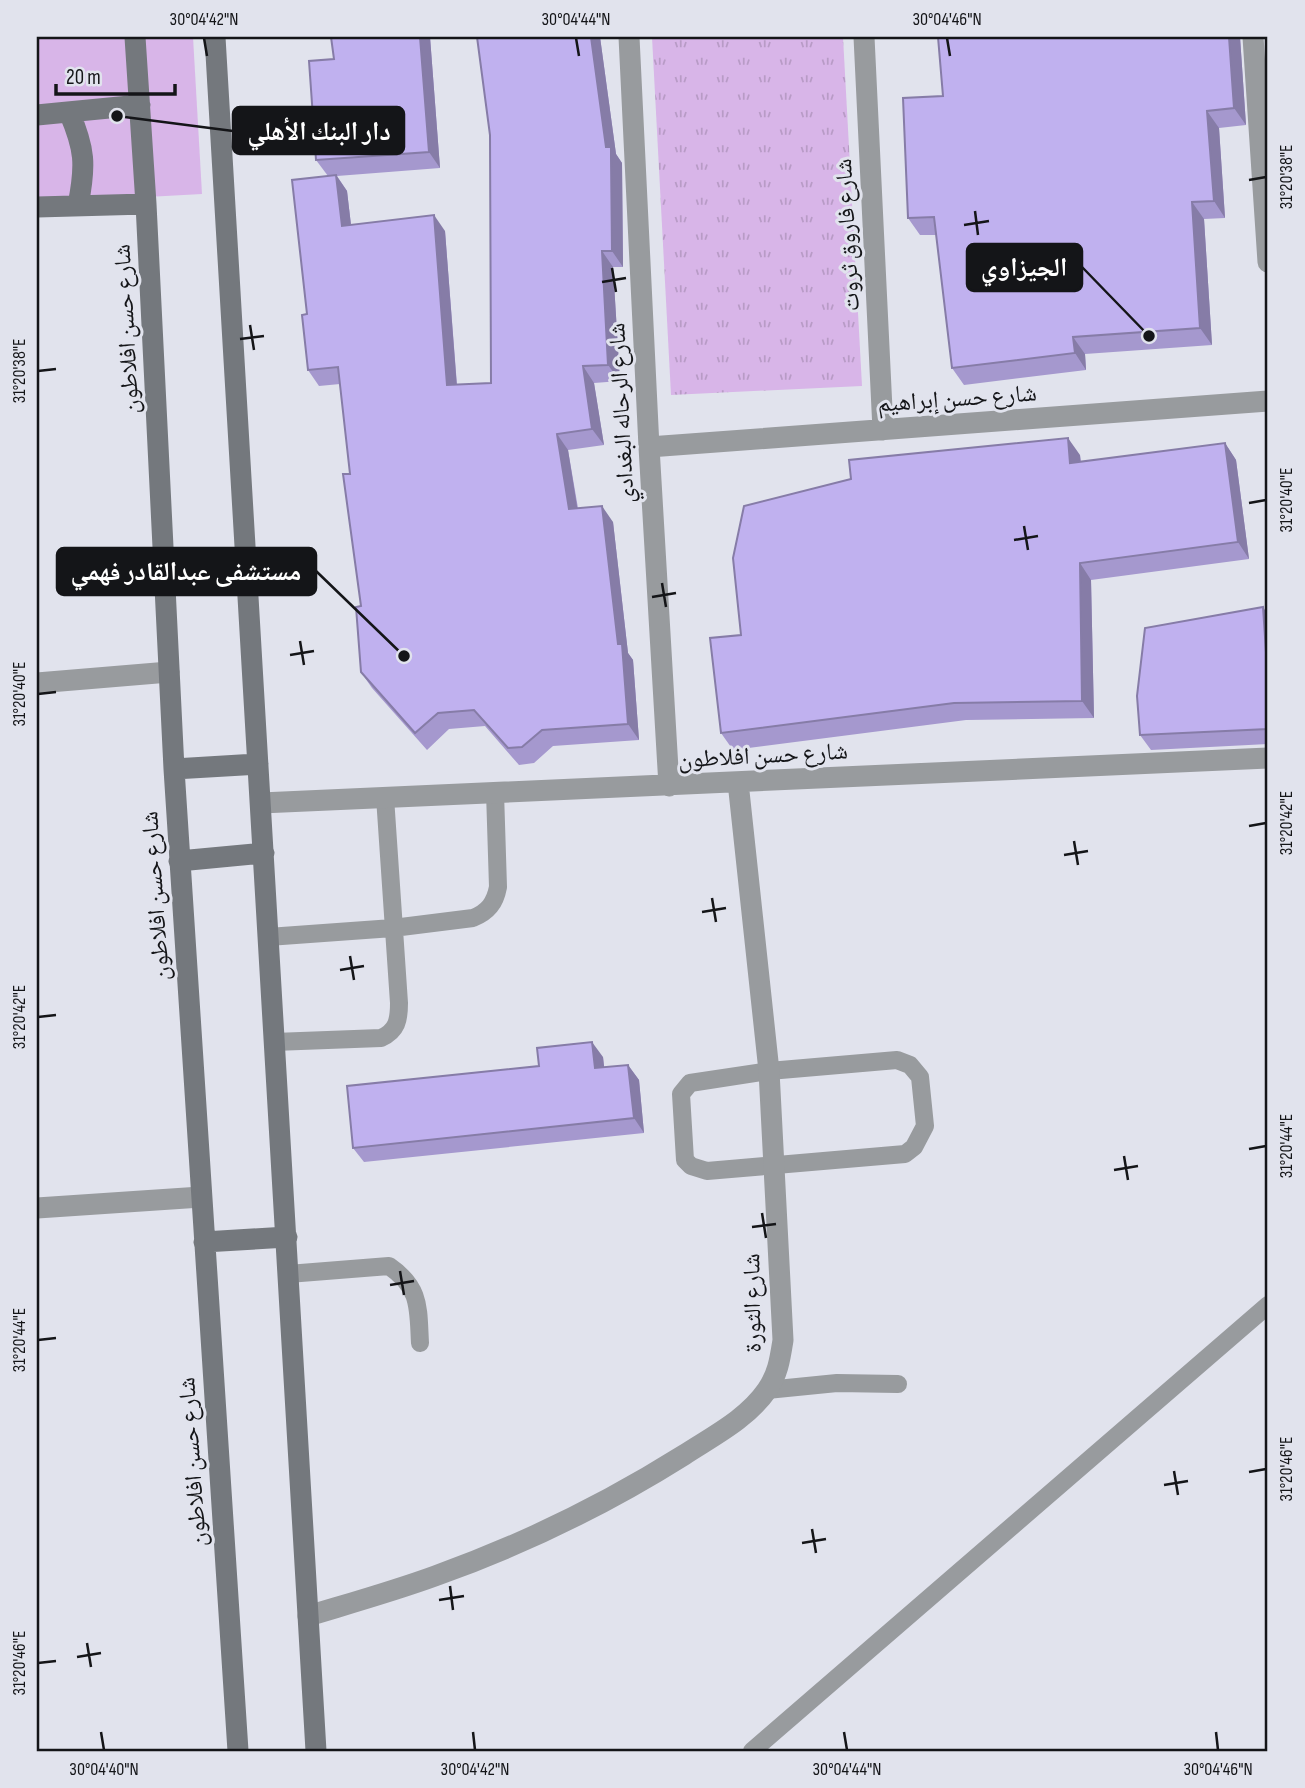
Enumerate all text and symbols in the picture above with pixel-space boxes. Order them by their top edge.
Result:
text: 30°04'42"N [170,9,238,30]
text: 30°04'44"N [542,9,610,30]
text: 30°04'46"N [912,9,982,30]
scale bar [56,52,175,96]
text: 20 m [66,65,101,90]
callout: دار البنك الأهلي [233,107,404,154]
text: دار البنك الأهلي [247,117,391,151]
text: 31°20'38"E [1276,145,1297,209]
street label: شارع فاروق ثروت [829,158,866,312]
street label: شارع حسن افلاطون [108,243,145,415]
callout: الجيزاوي [967,244,1082,291]
text: الجيزاوي [981,253,1067,287]
street label: شارع الرحاله البغدادي [602,322,645,504]
text: 31°20'38"E [9,339,30,403]
street label: شارع حسن إبراهيم [876,378,1038,420]
text: 31°20'40"E [1276,468,1297,532]
callout: مستشفى عبدالقادر فهمي [57,548,316,595]
text: مستشفى عبدالقادر فهمي [71,557,301,591]
text: 31°20'40"E [9,662,30,726]
street label: شارع حسن افلاطون [677,737,849,774]
text: 31°20'42"E [1276,791,1297,855]
street label: شارع حسن افلاطون [135,810,176,982]
text: 31°20'42"E [9,985,30,1049]
text: 31°20'44"E [1276,1114,1297,1178]
street label: شارع الثورة [737,1253,768,1353]
text: 31°20'44"E [9,1308,30,1372]
street label: شارع حسن افلاطون [172,1376,213,1548]
text: 31°20'46"E [1276,1437,1297,1501]
text: 31°20'46"E [9,1631,30,1695]
text: 30°04'40"N [69,1759,139,1780]
text: 30°04'42"N [441,1759,509,1780]
text: 30°04'44"N [813,1759,881,1780]
text: 30°04'46"N [1183,1759,1253,1780]

